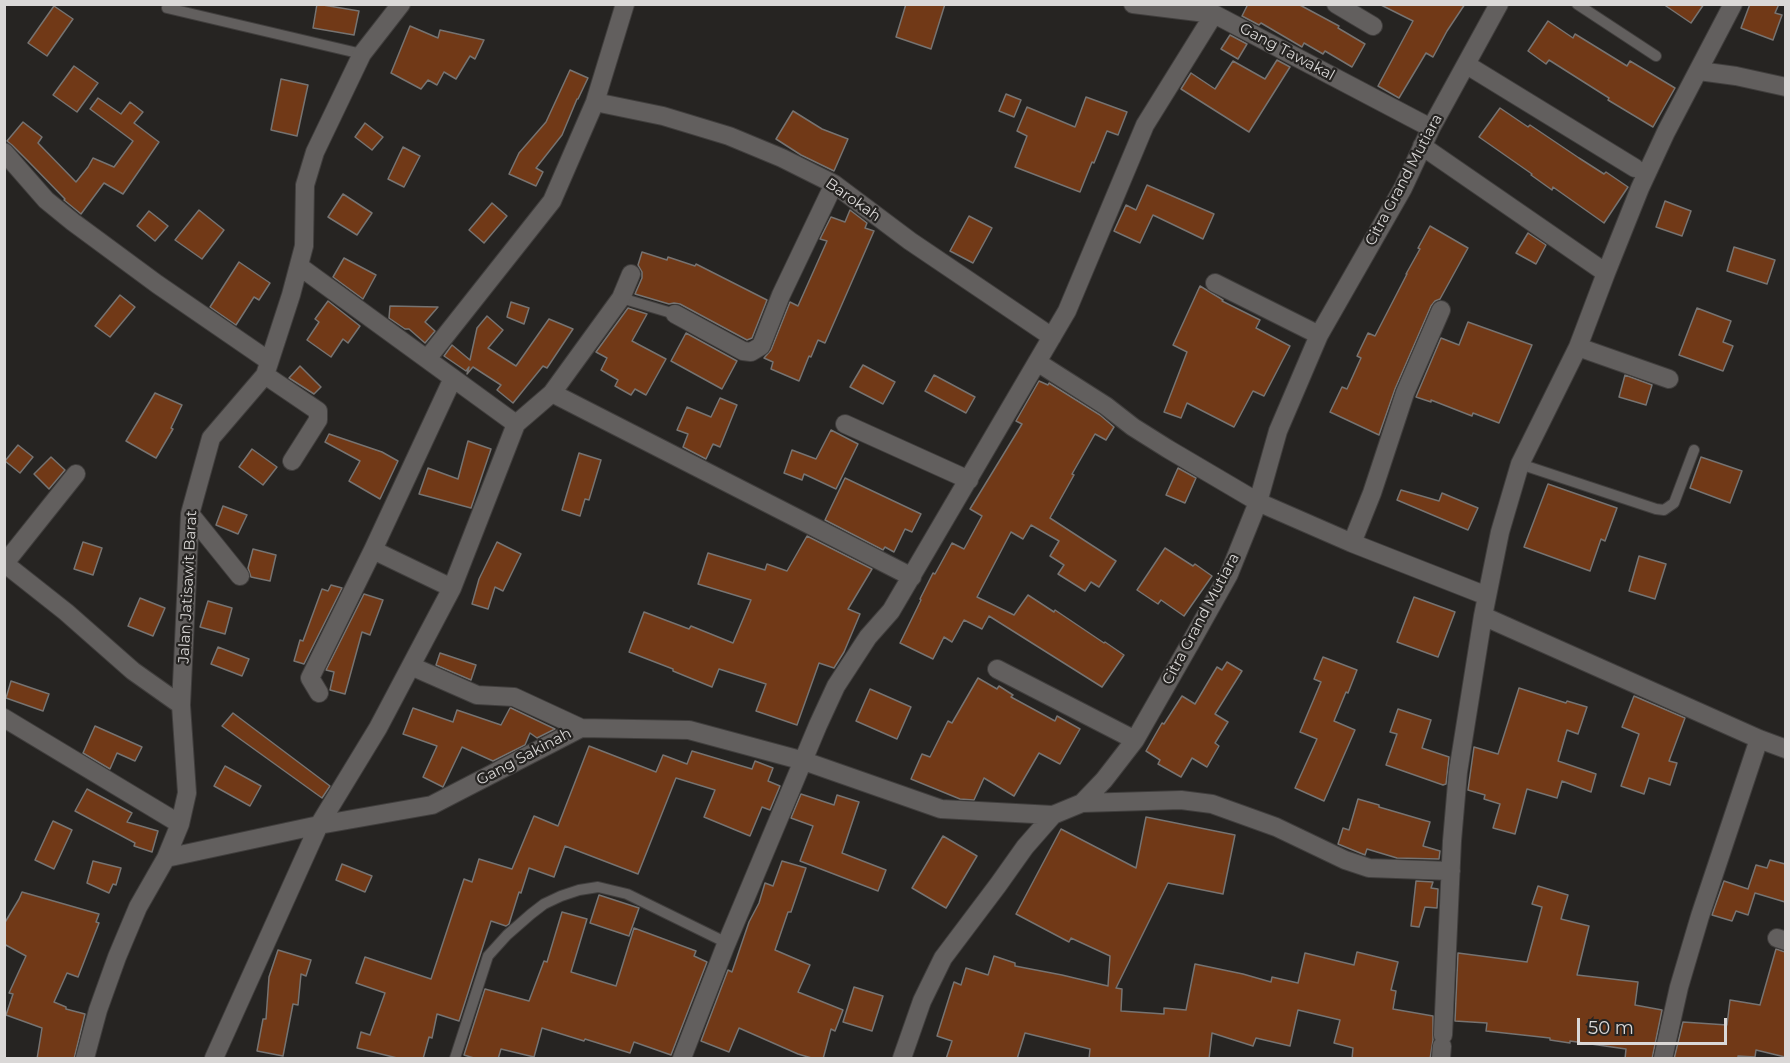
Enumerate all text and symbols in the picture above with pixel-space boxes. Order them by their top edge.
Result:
street label: Gang Tawakal [1236,19,1338,85]
street label: Citra Grand Mutiara [1362,111,1446,249]
street label: Barokah [822,175,884,225]
street label: Jalan Jatisawit Barat [175,510,201,664]
street label: Citra Grand Mutiara [1159,550,1243,688]
street label: Gang Sakinah [473,724,575,790]
scale bar [1580,1006,1730,1044]
text: 50 m [1588,1017,1634,1039]

